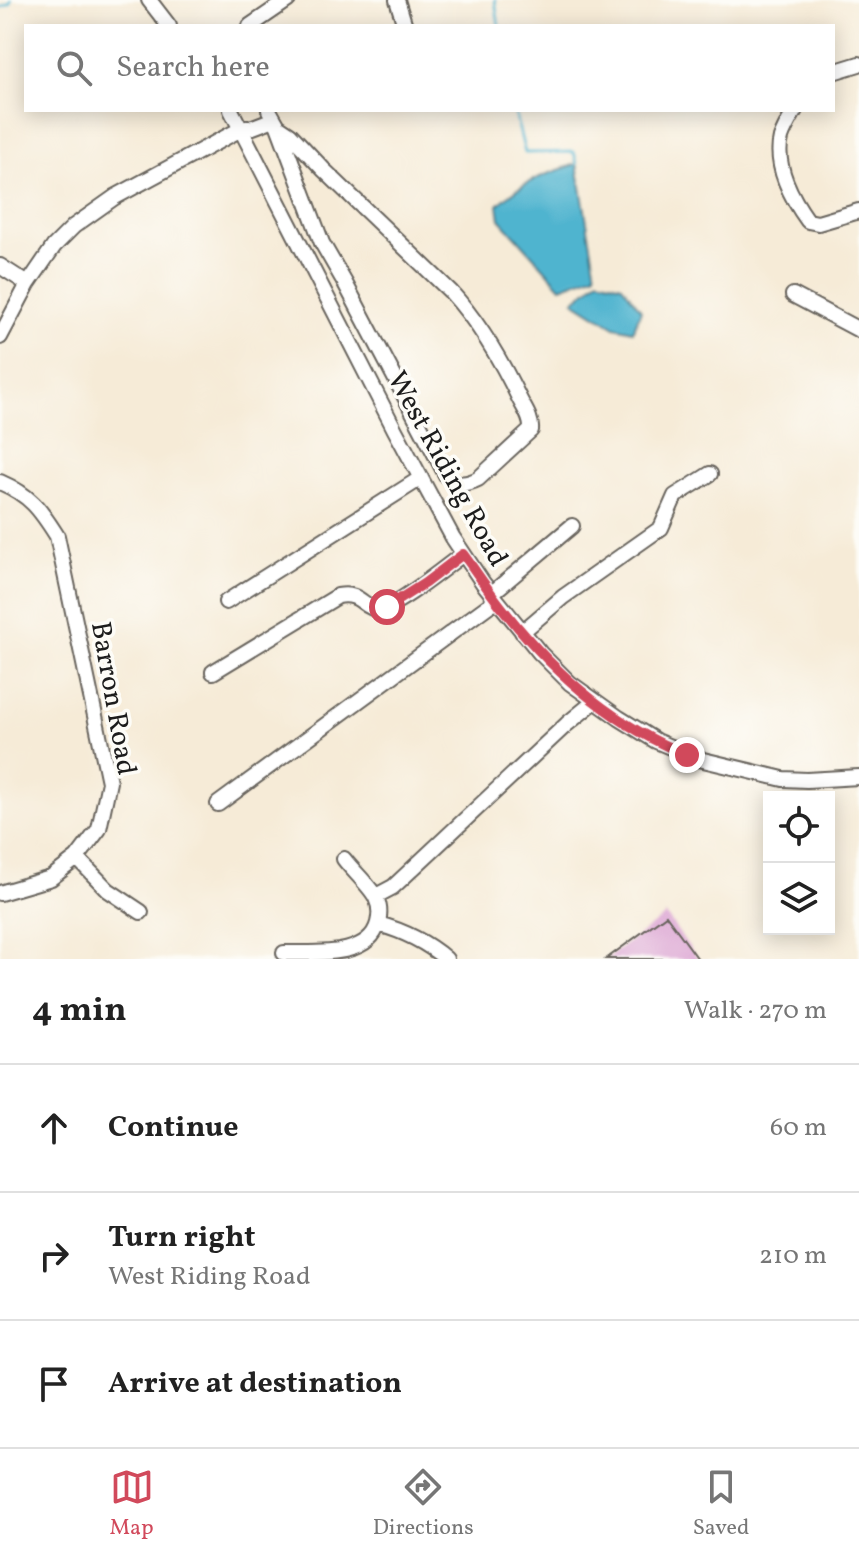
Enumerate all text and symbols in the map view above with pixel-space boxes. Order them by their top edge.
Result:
search box [24,24,835,112]
icon: search [52,46,96,90]
text: Search here [116,47,270,89]
street label: West Riding Road [377,364,517,574]
route start [369,589,405,625]
street label: Barron Road [80,619,145,778]
route end [669,737,705,773]
map controls [763,791,835,935]
button: locate [763,791,835,863]
button: layers [763,863,835,935]
text: 4 min [32,988,127,1035]
text: Walk · 270 m [684,993,827,1029]
icon: ahead [32,1106,76,1150]
text: Continue [108,1107,239,1149]
text: 60 m [770,1110,827,1146]
text: Turn right [108,1217,256,1259]
icon: right [32,1234,76,1278]
text: 210 m [759,1238,827,1274]
text: West Riding Road [108,1259,311,1295]
icon: arrive [32,1362,76,1406]
text: Arrive at destination [108,1363,402,1405]
tab: Map [110,1465,154,1544]
tab: Directions [373,1465,474,1544]
tab: Saved [693,1465,749,1544]

